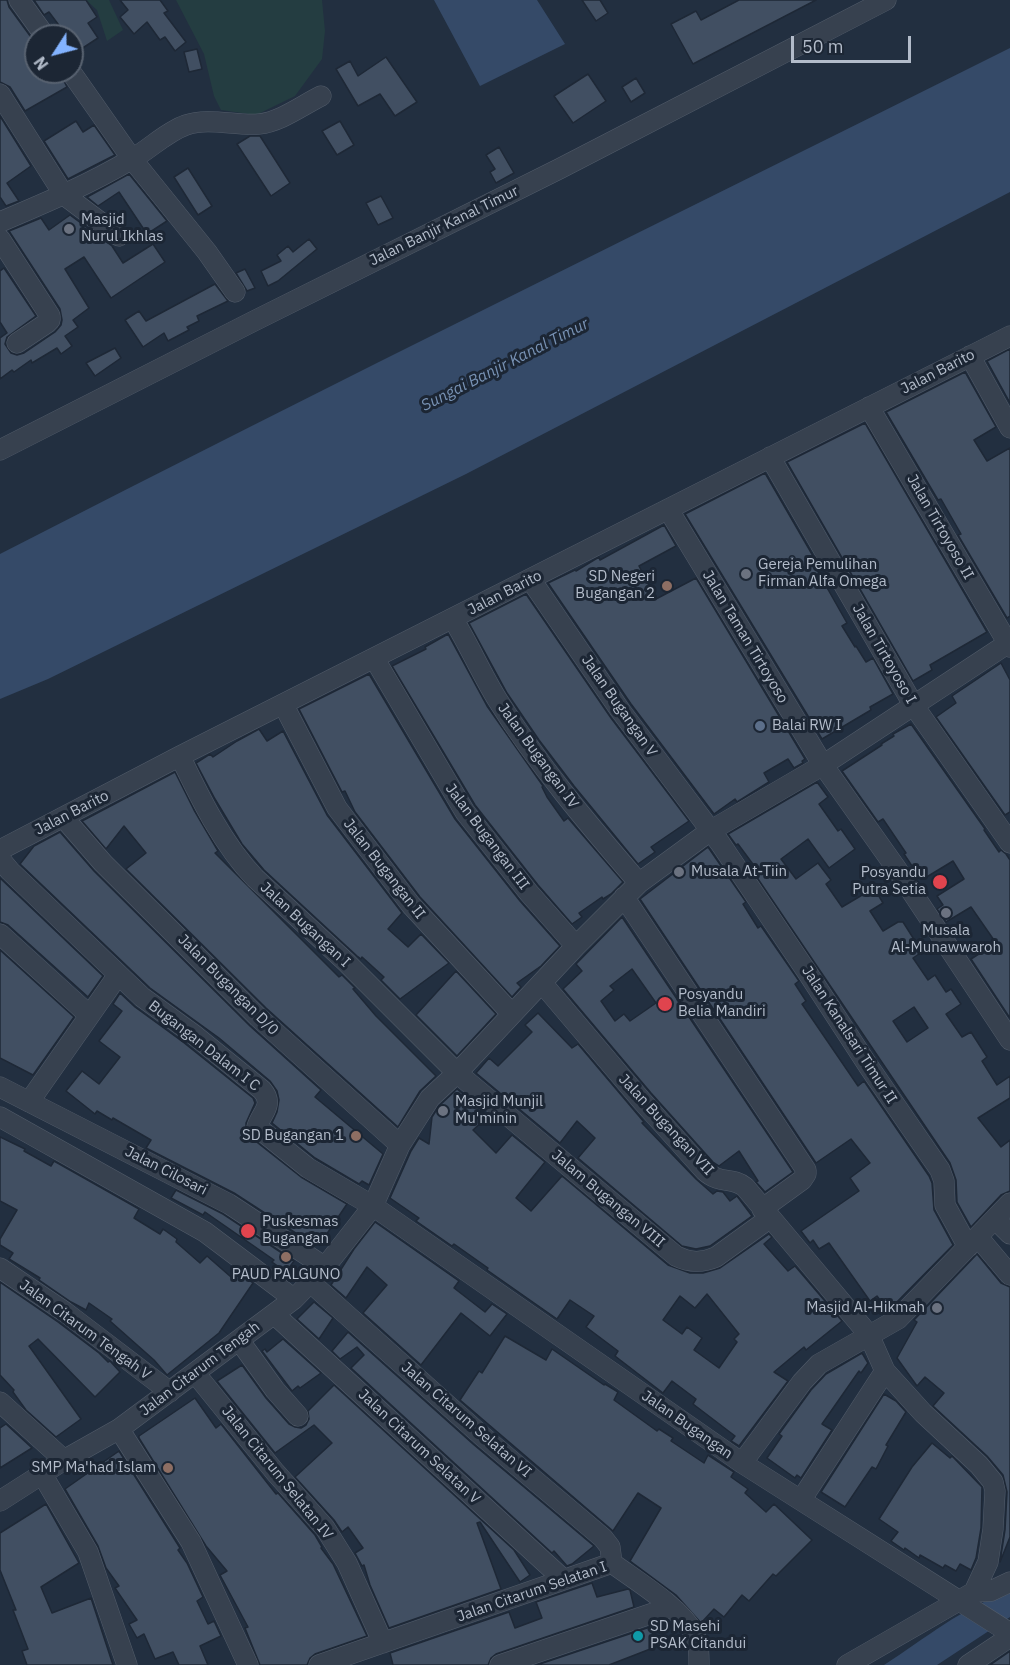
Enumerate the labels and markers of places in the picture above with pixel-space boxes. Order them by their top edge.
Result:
place label: Masjid Nurul Ikhlas [81,211,164,246]
marker: Masjid Nurul Ikhlas [62,222,76,236]
place label: Gereja Pemulihan Firman Alfa Omega [758,556,887,591]
marker: Gereja Pemulihan Firman Alfa Omega [739,567,753,581]
place label: SD Negeri Bugangan 2 [575,568,655,603]
marker: SD Negeri Bugangan 2 [660,579,674,593]
place label: Balai RW I [772,717,842,735]
marker: Balai RW I [753,719,767,733]
place label: Musala At-Tiin [691,863,787,881]
place label: Posyandu Putra Setia [852,864,926,899]
marker: Musala At-Tiin [672,865,686,879]
marker: Posyandu Putra Setia [931,873,949,891]
marker: Musala Al-Munawwaroh [939,906,953,920]
place label: Musala Al-Munawwaroh [891,922,1001,957]
place label: Posyandu Belia Mandiri [678,986,766,1021]
marker: Posyandu Belia Mandiri [656,995,674,1013]
place label: Masjid Munjil Mu'minin [455,1093,543,1128]
marker: Masjid Munjil Mu'minin [436,1104,450,1118]
place label: SD Bugangan 1 [242,1127,344,1145]
marker: SD Bugangan 1 [349,1129,363,1143]
place label: Puskesmas Bugangan [262,1213,339,1248]
marker: Puskesmas Bugangan [239,1222,257,1240]
marker: PAUD PALGUNO [279,1250,293,1264]
place label: PAUD PALGUNO [232,1266,340,1284]
place label: Masjid Al-Hikmah [806,1299,925,1317]
marker: Masjid Al-Hikmah [930,1301,944,1315]
place label: SMP Ma'had Islam [32,1459,156,1477]
marker: SMP Ma'had Islam [161,1461,175,1475]
place label: SD Masehi PSAK Citandui [650,1618,746,1653]
marker: SD Masehi PSAK Citandui [631,1629,645,1643]

